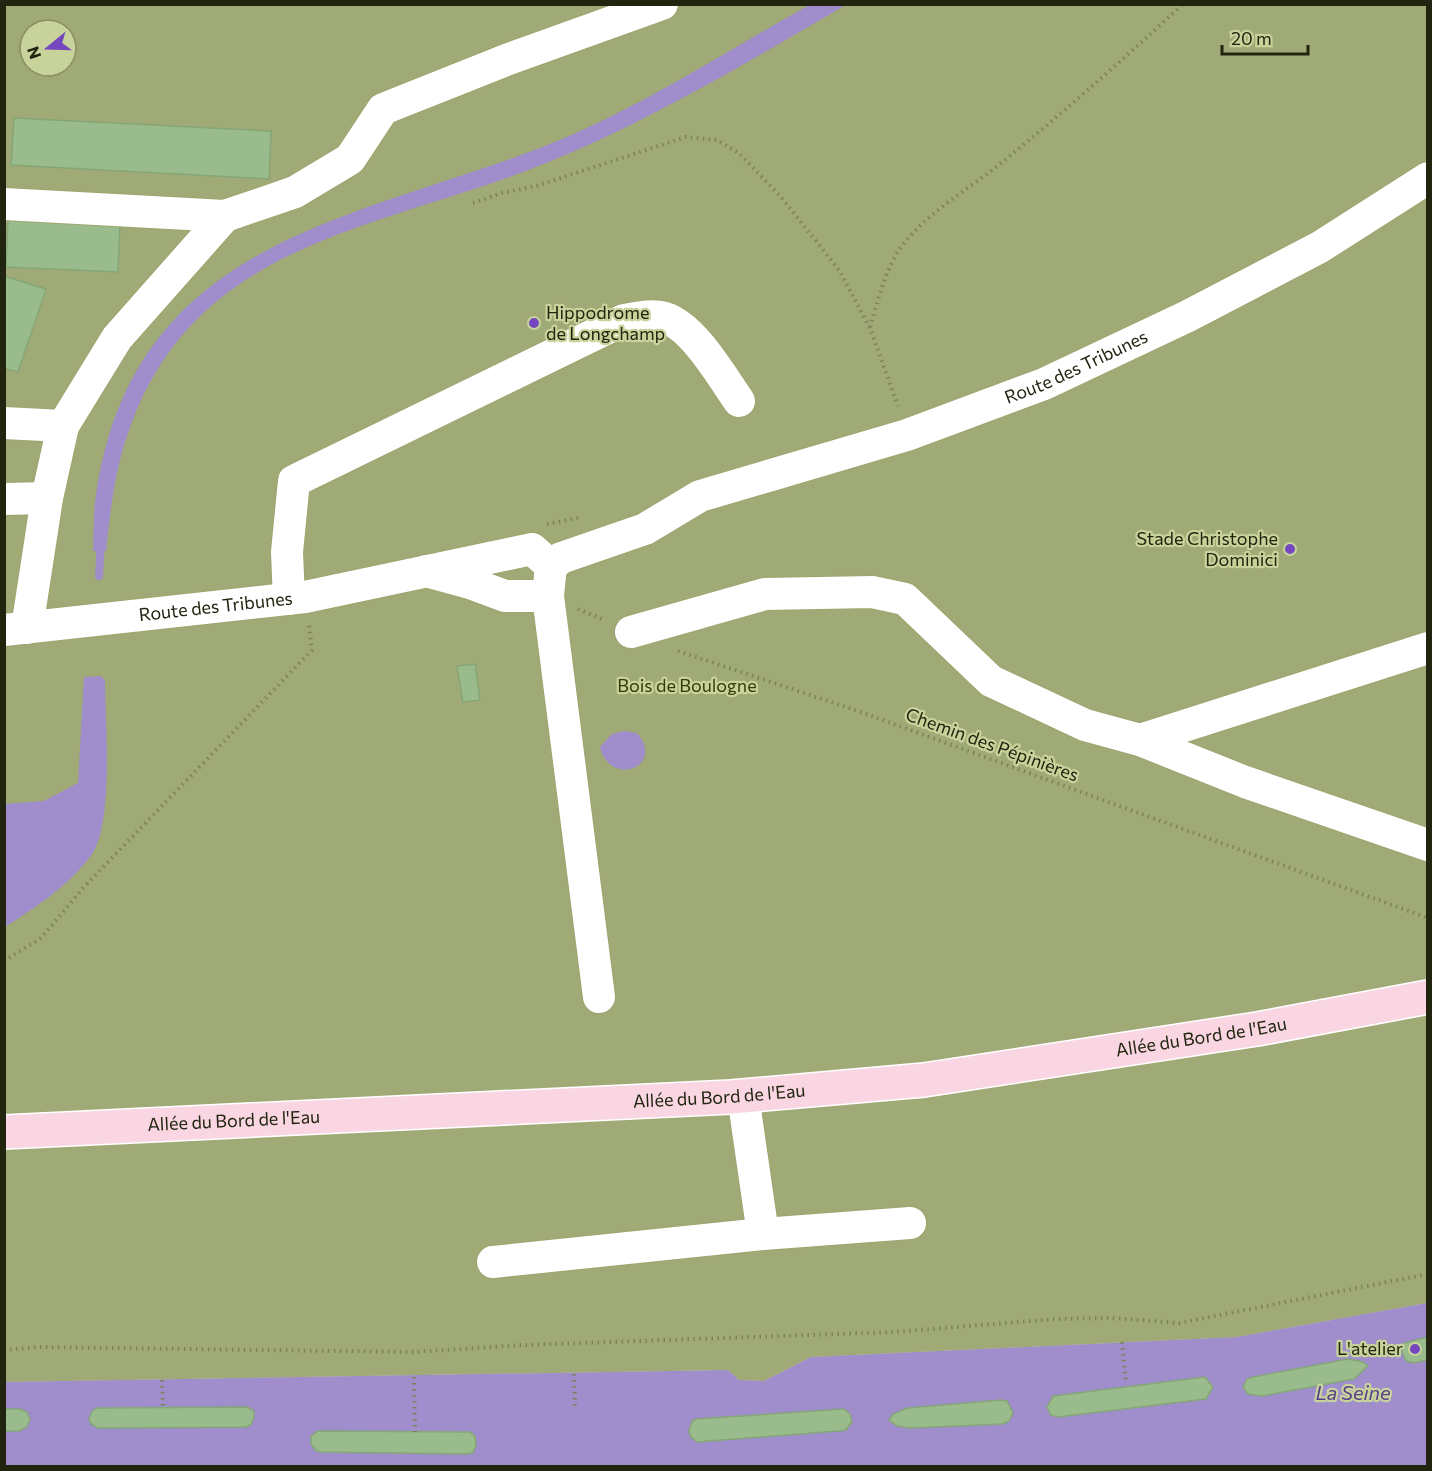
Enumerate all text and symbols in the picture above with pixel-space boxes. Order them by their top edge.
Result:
north arrow [18,18,78,78]
scale bar [1222,18,1308,56]
text: 20 m [1231,27,1272,49]
text: N [22,44,44,62]
place label: Hippodrome de Longchamp [546,301,665,344]
marker: Hippodrome de Longchamp [527,316,541,330]
street label: Route des Tribunes [1001,325,1151,408]
place label: Stade Christophe Dominici [1136,527,1278,570]
marker: Stade Christophe Dominici [1283,542,1297,556]
street label: Route des Tribunes [138,586,294,625]
park label: Bois de Boulogne [617,674,757,696]
street label: Chemin des Pépinières [903,703,1082,786]
street label: Allée du Bord de l'Eau [1114,1012,1288,1061]
street label: Allée du Bord de l'Eau [632,1079,806,1112]
street label: Allée du Bord de l'Eau [147,1105,321,1135]
place label: L'atelier [1337,1337,1403,1359]
marker: L'atelier [1408,1342,1422,1356]
water label: La Seine [1315,1380,1391,1404]

